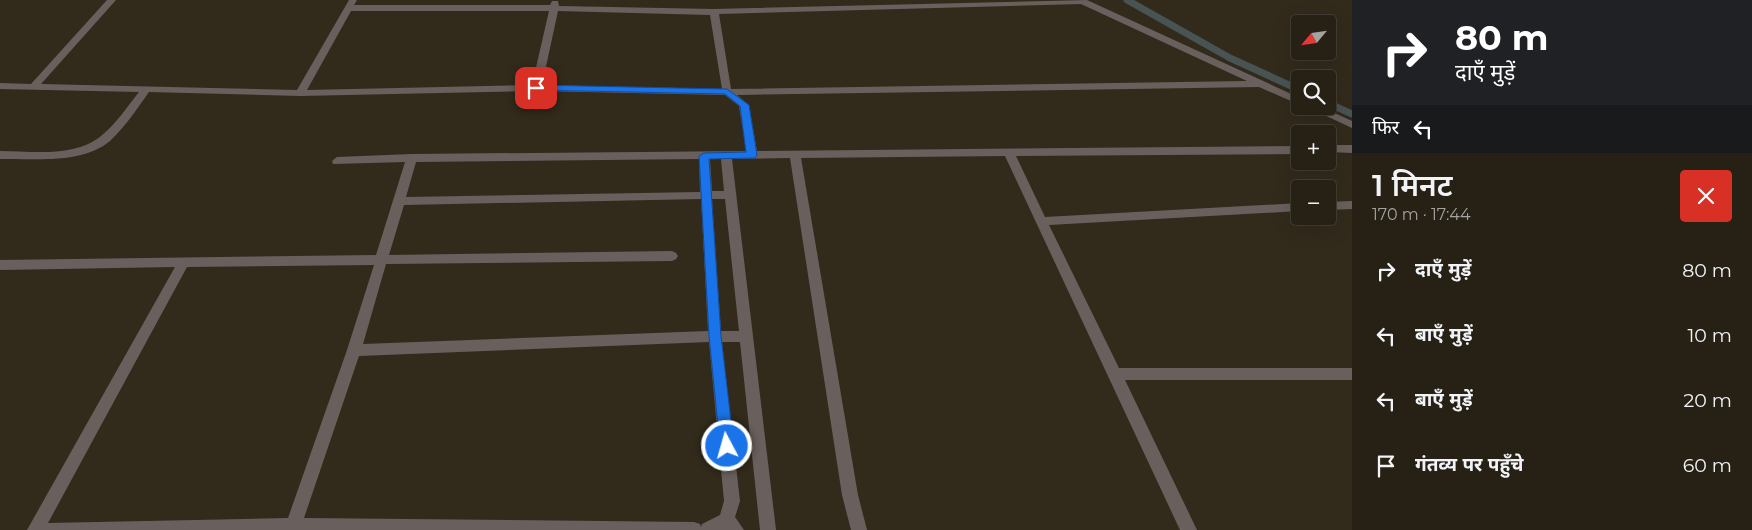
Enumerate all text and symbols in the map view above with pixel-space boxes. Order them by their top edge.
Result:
north arrow [1291,15,1336,60]
map controls [1291,15,1336,225]
text: 80 m [1455,16,1549,59]
icon: right [1372,20,1437,85]
text: दाएँ मुड़ें [1455,59,1515,86]
pin [515,67,557,109]
button: search [1291,70,1336,115]
icon: arrive [522,74,550,102]
icon: left [1409,115,1437,143]
text: फिर [1372,116,1399,139]
button: + [1291,125,1336,170]
text: 1 मिनट [1372,167,1453,204]
button: close [1680,170,1732,222]
button: − [1291,180,1336,225]
text: 170 m · 17:44 [1372,205,1470,224]
icon: right [1372,257,1400,285]
text: दाएँ मुड़ें [1415,258,1471,281]
text: 80 m [1682,259,1732,282]
icon: left [1372,322,1400,350]
text: बाएँ मुड़ें [1415,323,1472,346]
text: 10 m [1687,324,1732,347]
icon: left [1372,387,1400,415]
text: बाएँ मुड़ें [1415,388,1472,411]
text: 20 m [1684,389,1732,412]
position arrow [700,419,752,471]
icon: arrive [1372,452,1400,480]
text: गंतव्य पर पहुँचे [1415,453,1523,476]
text: 60 m [1683,454,1732,477]

